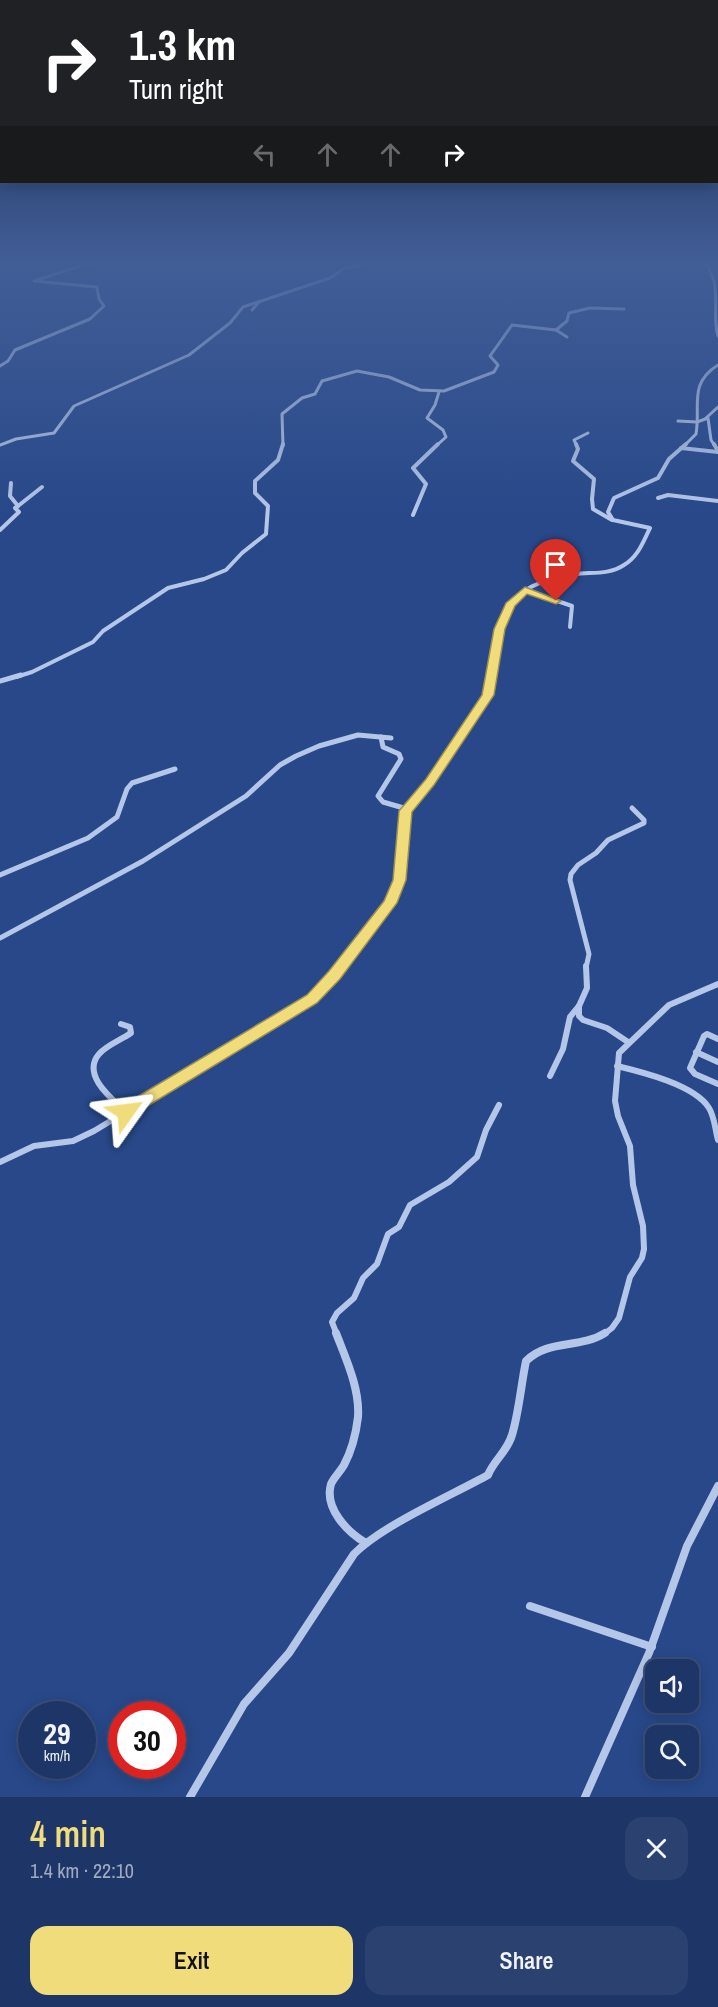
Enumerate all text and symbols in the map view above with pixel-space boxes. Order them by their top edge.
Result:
text: 1.3 km [129,17,236,73]
icon: right [30,24,108,102]
text: Turn right [129,71,223,107]
icon: left [248,138,281,171]
icon: ahead [311,138,344,171]
icon: ahead [374,138,407,171]
icon: right [437,138,470,171]
pin [530,539,581,601]
icon: arrive [539,548,572,581]
position arrow [94,1080,158,1144]
map controls [645,1659,699,1779]
button: sound [645,1659,699,1713]
speed limit sign: 30 [108,1701,186,1779]
text: 29 [43,1713,71,1753]
button: search [645,1725,699,1779]
text: km/h [44,1745,70,1766]
text: 4 min [30,1810,106,1858]
button: close [625,1817,688,1880]
text: 1.4 km · 22:10 [30,1857,134,1884]
button: Exit [30,1926,353,1995]
button: Share [365,1926,688,1995]

